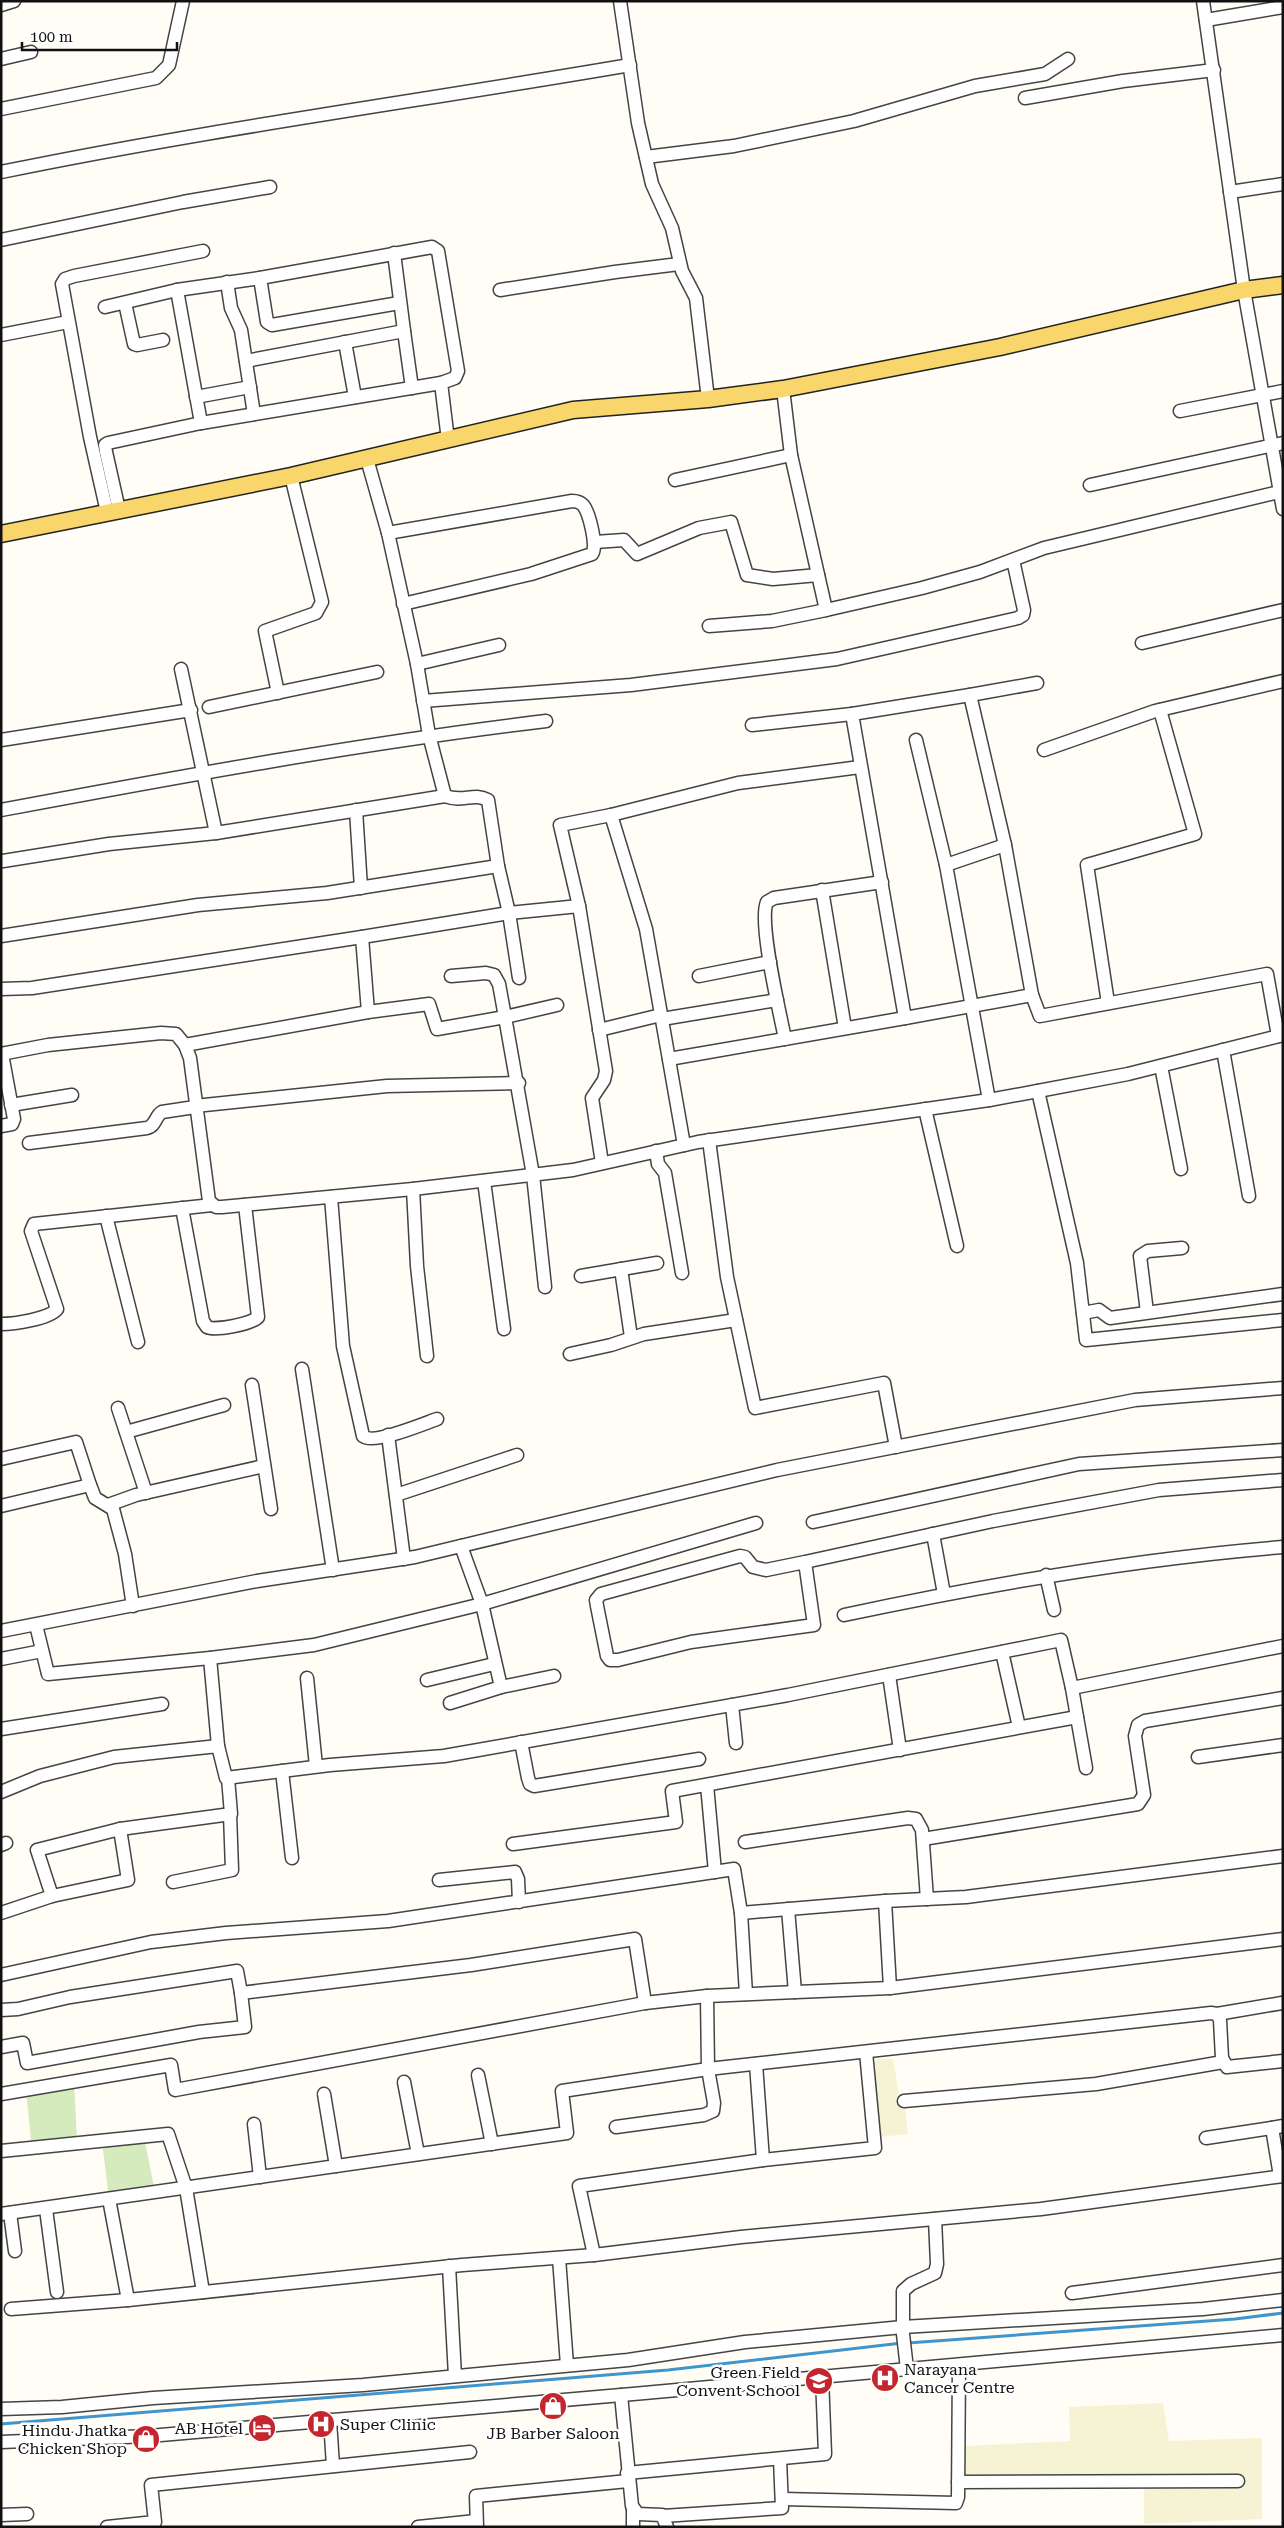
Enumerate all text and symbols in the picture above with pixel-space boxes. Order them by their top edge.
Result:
scale bar [22,20,178,52]
text: 100 m [30,28,73,46]
place label: Narayana Cancer Centre [904,2360,1015,2397]
place label: Green Field Convent School [676,2363,800,2400]
hospital icon: Narayana Cancer Centre [870,2363,900,2393]
school or university icon: Green Field Convent School [804,2366,834,2396]
shop icon: JB Barber Saloon [538,2391,568,2421]
hospital icon: Super Clinic [306,2409,336,2439]
hotel icon: AB Hotel [247,2413,277,2443]
place label: Super Clinic [340,2415,436,2434]
place label: AB Hotel [175,2419,243,2438]
place label: Hindu Jhatka Chicken Shop [18,2421,127,2458]
shop icon: Hindu Jhatka Chicken Shop [131,2424,161,2454]
place label: JB Barber Saloon [486,2424,620,2443]

